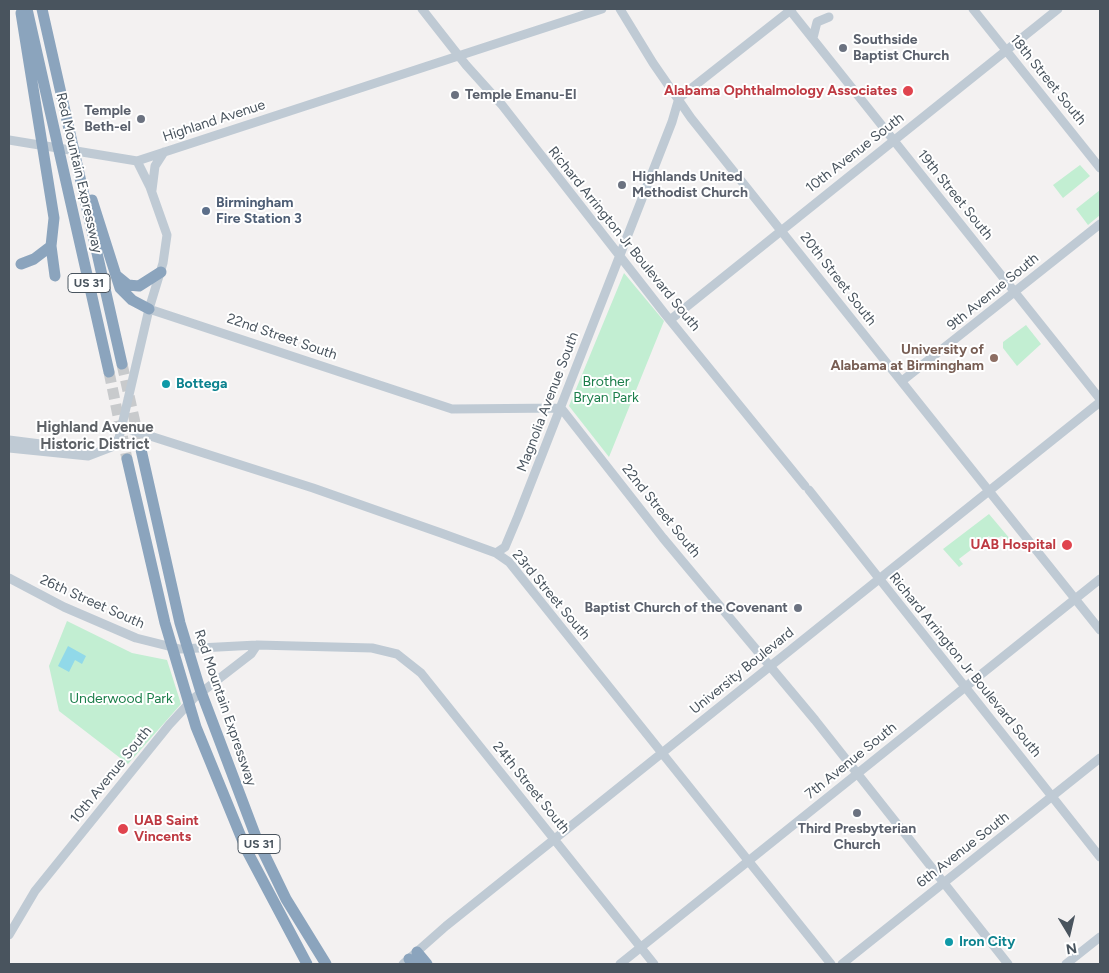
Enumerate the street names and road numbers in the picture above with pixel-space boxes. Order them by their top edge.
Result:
street label: 18th Street South [1006,31,1090,129]
street label: Red Mountain Expressway [52,91,106,255]
street label: Highland Avenue [161,97,267,145]
street label: 10th Avenue South [803,110,907,196]
street label: Richard Arrington Jr Boulevard South [544,143,704,335]
street label: 19th Street South [914,147,996,243]
street label: 20th Street South [796,229,880,329]
street label: 9th Avenue South [944,250,1042,334]
road number: US 31 [68,274,110,292]
street label: 22nd Street South [225,310,339,364]
street label: Magnolia Avenue South [514,330,582,474]
street label: 22nd Street South [618,461,704,561]
street label: 23rd Street South [509,547,593,643]
street label: Richard Arrington Jr Boulevard South [885,569,1045,761]
street label: 26th Street South [37,571,147,633]
street label: University Boulevard [687,624,797,718]
street label: Red Mountain Expressway [190,628,260,788]
street label: 7th Avenue South [802,719,900,803]
street label: 10th Avenue South [67,723,155,827]
street label: 24th Street South [489,739,573,837]
street label: 6th Avenue South [913,809,1013,891]
road number: US 31 [238,834,280,854]

